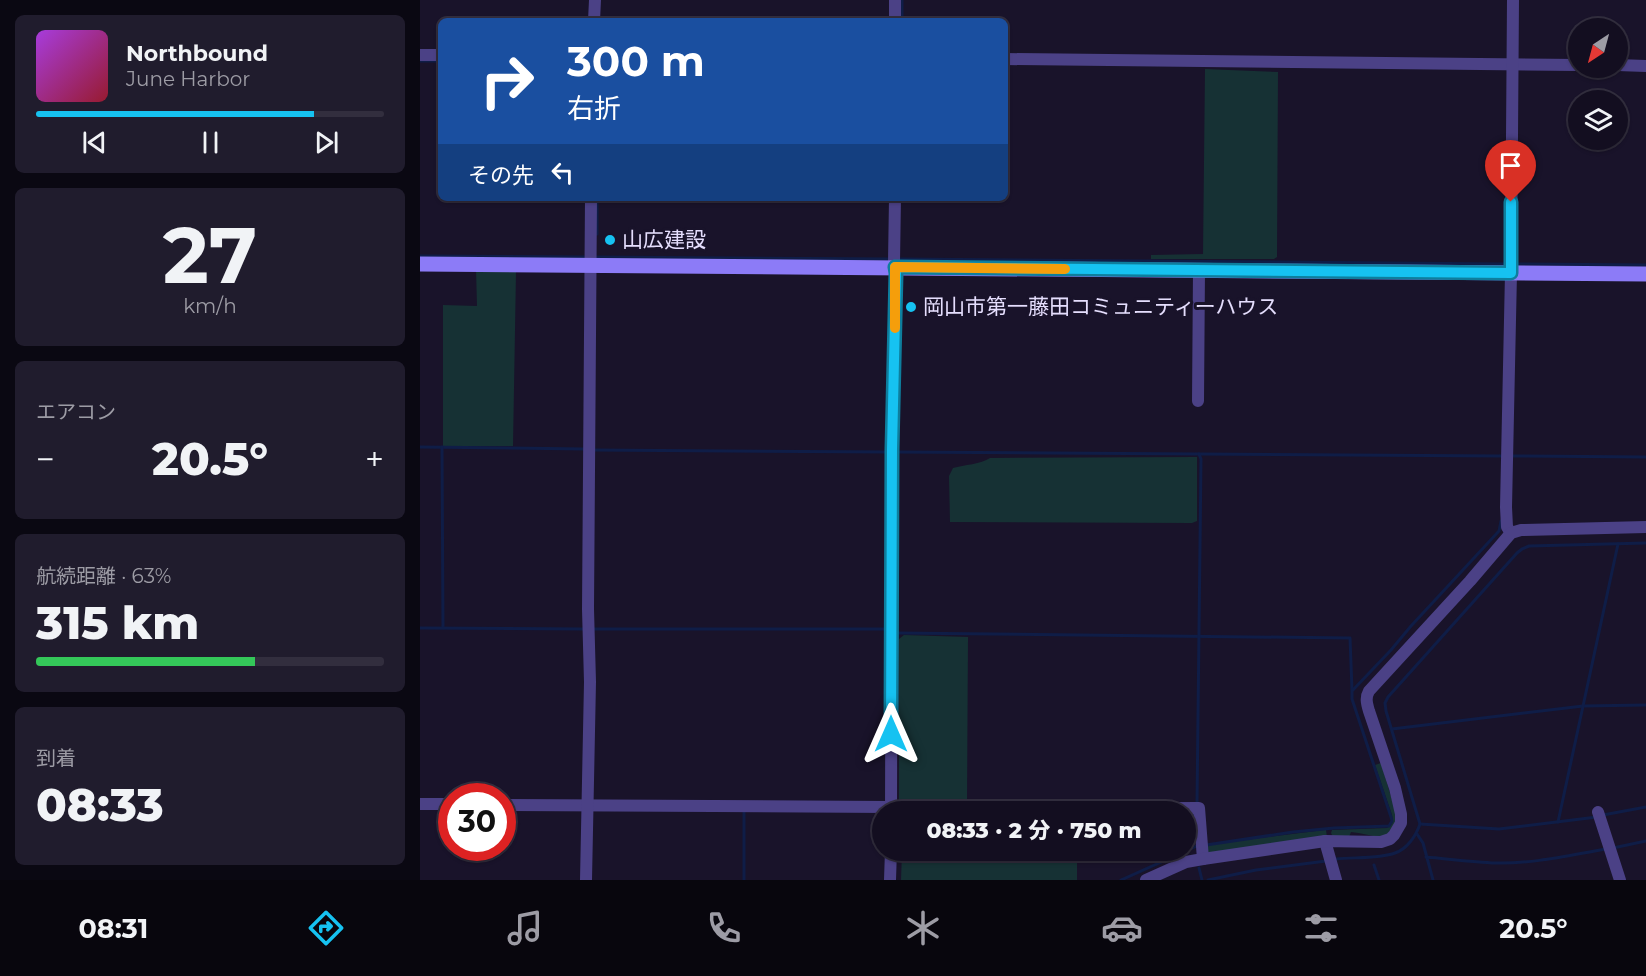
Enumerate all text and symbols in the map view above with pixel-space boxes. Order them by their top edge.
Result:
north arrow [1568,18,1628,78]
map controls [1568,18,1628,150]
text: 300 m [567,35,705,87]
text: Northbound [126,40,268,67]
icon: right [468,42,546,120]
text: June Harbor [126,67,250,91]
button: layers [1568,90,1628,150]
text: 右折 [567,92,621,125]
icon: previous [78,126,111,159]
icon: pause [194,126,227,159]
icon: next [310,126,343,159]
pin [1485,140,1536,202]
icon: arrive [1494,149,1527,182]
icon: left [546,156,579,189]
text: その先 [468,162,534,189]
text: 27 [163,207,257,303]
place label: 山広建設 [622,227,706,252]
marker: 山広建設 [603,233,617,247]
text: km/h [183,294,237,318]
place label: 岡山市第一藤田コミュニティーハウス [923,294,1278,319]
marker: 岡山市第一藤田コミュニティーハウス [904,300,918,314]
text: エアコン [36,400,116,424]
text: 20.5° [152,431,268,486]
text: − [36,439,55,479]
text: + [365,439,384,479]
text: 航続距離 · 63% [36,564,171,588]
text: 315 km [36,595,199,650]
position arrow [859,702,923,766]
text: 到着 [36,746,76,770]
text: 08:33 [36,777,164,832]
speed limit sign: 30 [438,783,516,861]
text: 08:33 · 2 分 · 750 m [926,817,1142,844]
icon: directions [305,907,347,949]
icon: music [504,907,546,949]
icon: phone [703,907,745,949]
icon: climate [902,907,944,949]
icon: car [1101,907,1143,949]
icon: filters [1300,907,1342,949]
text: 08:31 [79,912,148,945]
text: 20.5° [1499,912,1567,945]

